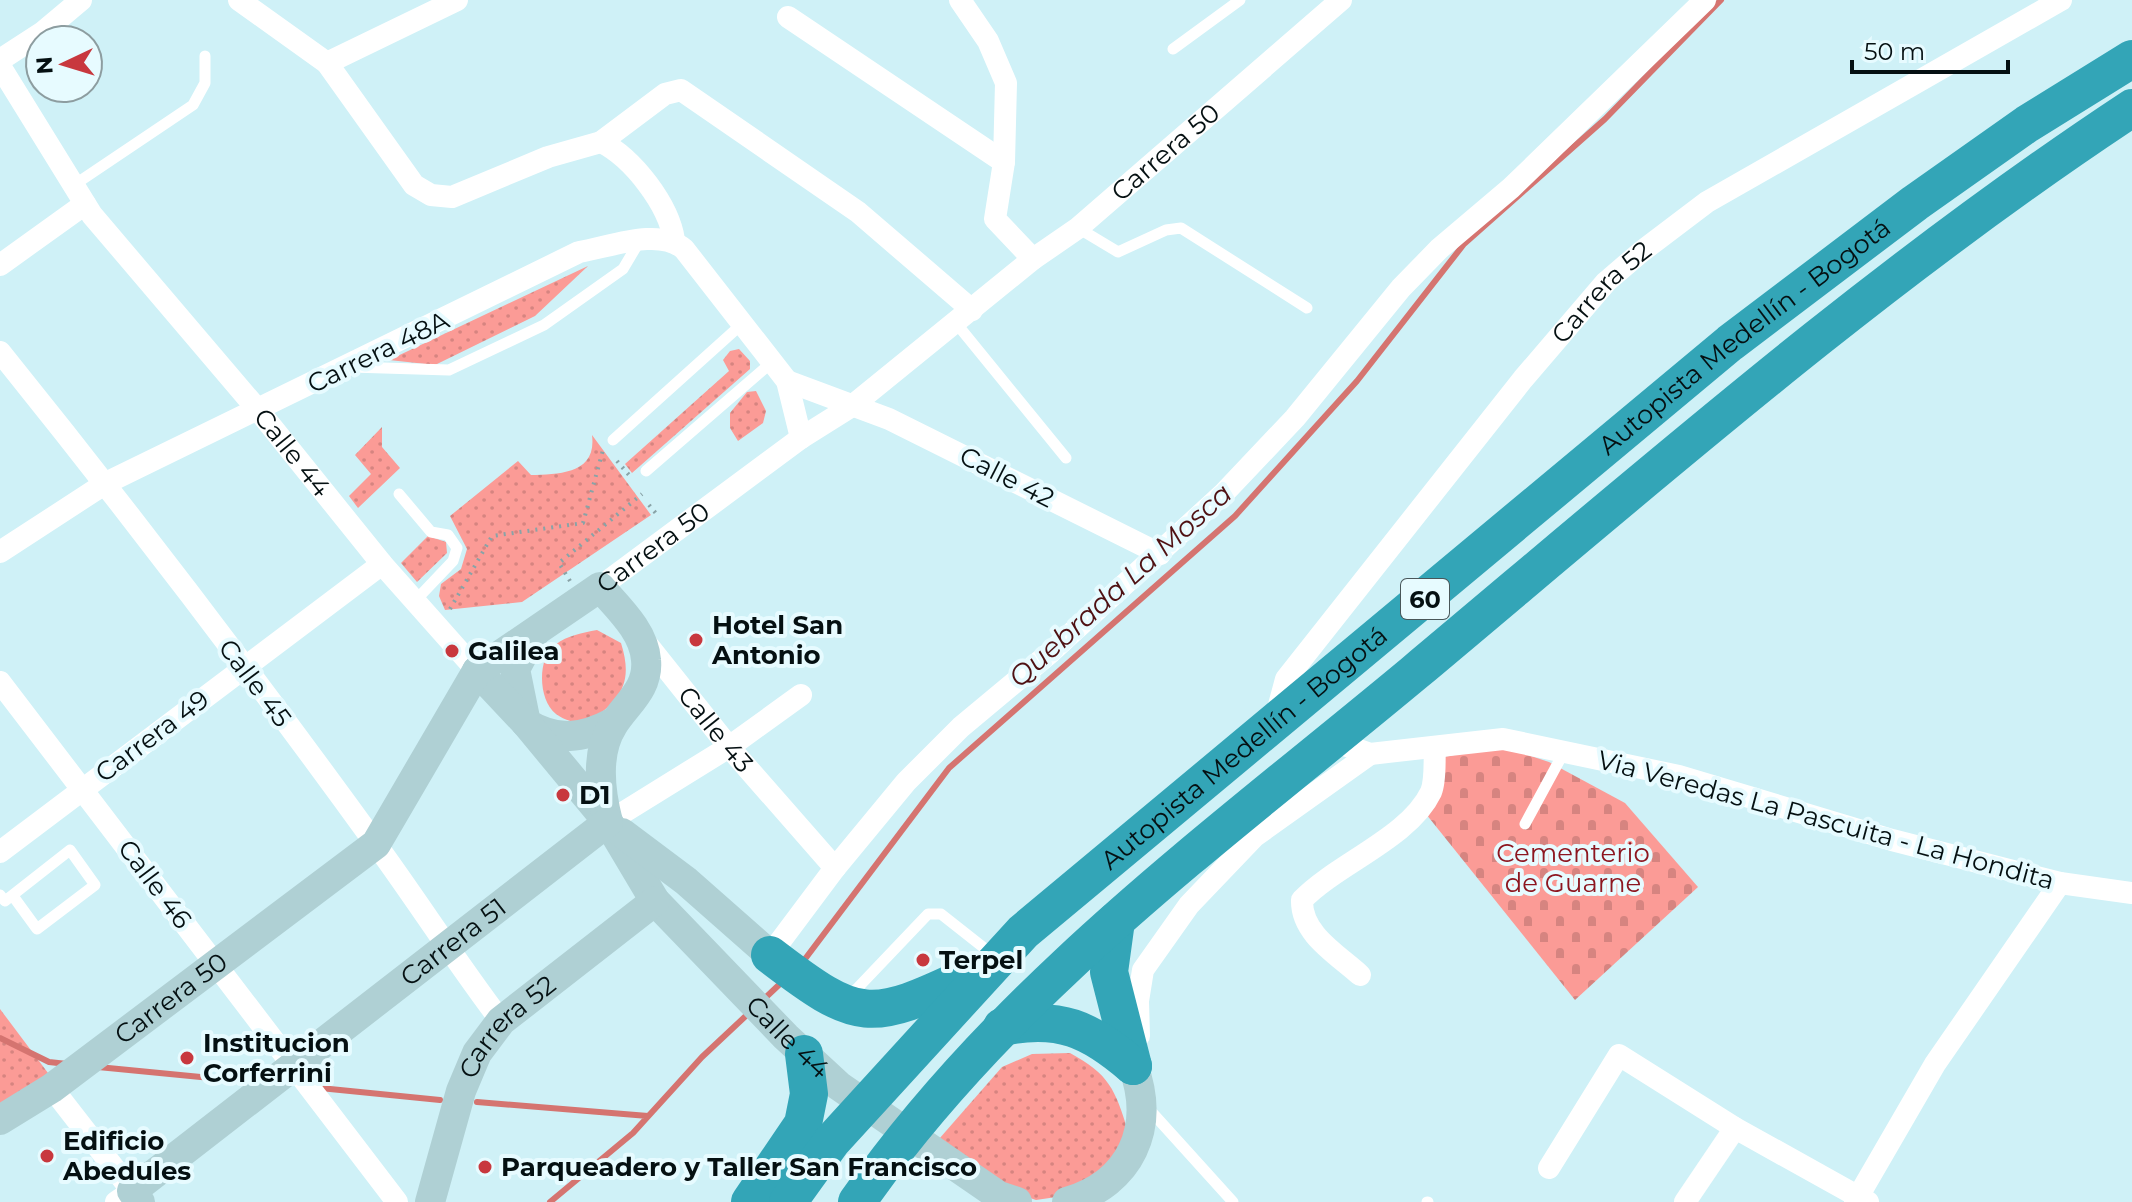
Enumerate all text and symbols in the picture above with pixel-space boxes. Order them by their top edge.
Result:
north arrow [24,24,104,104]
scale bar [1852,24,2008,74]
text: 50 m [1864,37,1925,66]
text: N [30,56,59,75]
street label: Carrera 50 [1105,96,1226,208]
street label: Autopista Medellín - Bogotá [1592,211,1897,462]
street label: Carrera 52 [1545,234,1658,350]
street label: Carrera 48A [302,304,454,400]
street label: Calle 44 [247,402,338,503]
street label: Calle 42 [954,440,1060,514]
water label: Quebrada La Mosca [1001,476,1239,694]
street label: Carrera 50 [590,495,716,600]
road number: 60 [1401,579,1449,619]
place label: Hotel San Antonio [711,609,843,671]
street label: Autopista Medellín - Bogotá [1094,619,1394,876]
marker: Hotel San Antonio [687,631,705,649]
street label: Calle 45 [212,633,298,733]
place label: Galilea [468,635,560,667]
marker: Galilea [443,642,461,660]
street label: Calle 43 [671,680,760,779]
street label: Carrera 49 [89,683,215,789]
street label: Via Veredas La Pascuita - La Hondita [1594,744,2058,896]
place label: D1 [579,779,610,811]
marker: D1 [554,786,572,804]
street label: Calle 46 [111,833,199,935]
park label: Cementerio de Guarne [1496,837,1650,899]
street label: Carrera 51 [394,891,513,993]
place label: Terpel [939,944,1023,976]
street label: Carrera 50 [108,946,234,1051]
marker: Terpel [914,951,932,969]
street label: Carrera 52 [452,969,562,1083]
street label: Calle 44 [739,989,836,1085]
place label: Institucion Corferrini [203,1027,350,1089]
marker: Institucion Corferrini [178,1049,196,1067]
place label: Edificio Abedules [62,1125,191,1187]
marker: Edificio Abedules [38,1147,56,1165]
place label: Parqueadero y Taller San Francisco [501,1151,977,1183]
marker: Parqueadero y Taller San Francisco [476,1158,494,1176]

